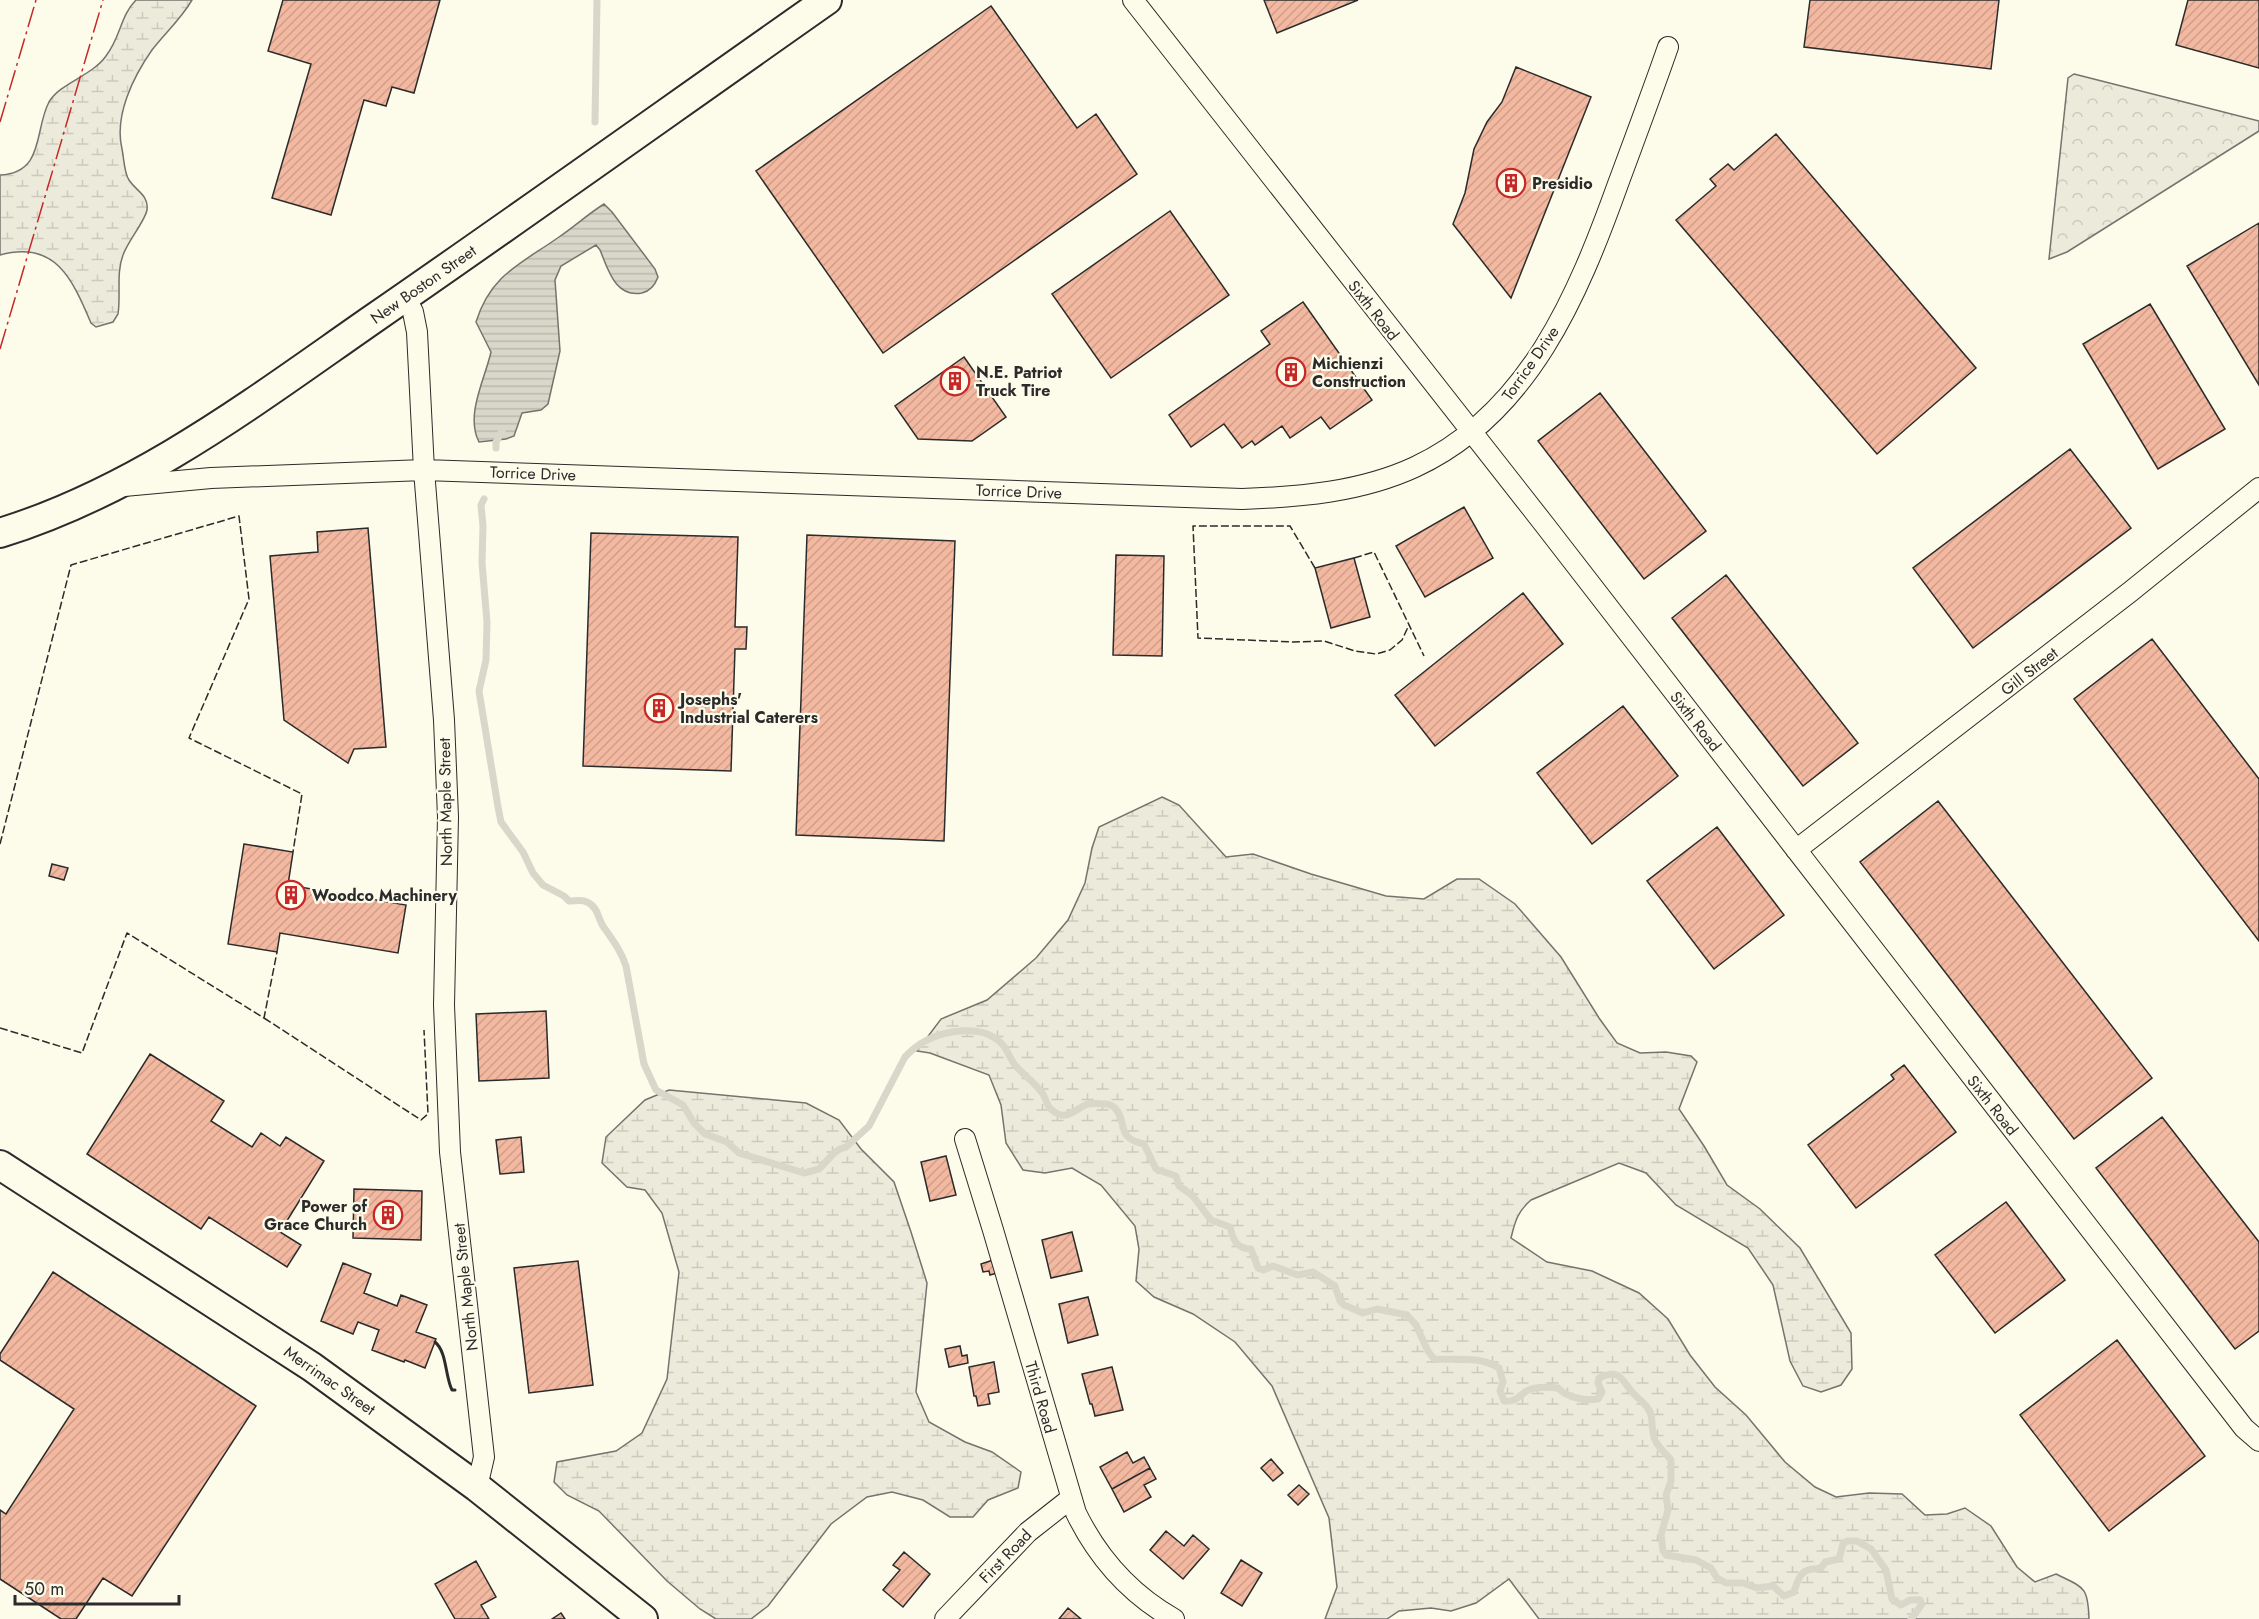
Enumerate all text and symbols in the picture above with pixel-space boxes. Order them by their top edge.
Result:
building icon: Presidio [1495,167,1527,199]
place label: Presidio [1532,172,1593,195]
street label: New Boston Street [366,239,481,329]
street label: Sixth Road [1343,275,1405,345]
street label: Torrice Drive [1496,321,1564,405]
place label: Michienzi Construction [1312,352,1406,393]
building icon: Michienzi Construction [1275,356,1307,388]
place label: N.E. Patriot Truck Tire [976,361,1063,402]
building icon: N.E. Patriot Truck Tire [939,365,971,397]
street label: Torrice Drive [490,461,576,486]
street label: Torrice Drive [976,479,1062,504]
street label: Gill Street [1996,642,2063,701]
street label: Sixth Road [1665,686,1727,756]
place label: Josephs' Industrial Caterers [677,688,818,729]
building icon: Josephs' Industrial Caterers [643,692,675,724]
street label: North Maple Street [433,737,458,866]
building icon: Woodco Machinery [275,879,307,911]
place label: Woodco Machinery [312,884,457,907]
street label: Sixth Road [1962,1070,2024,1140]
place label: Power of Grace Church [264,1195,368,1236]
building icon: Power of Grace Church [372,1199,404,1231]
street label: North Maple Street [447,1222,484,1352]
street label: Merrimac Street [279,1340,380,1421]
street label: Third Road [1019,1358,1062,1436]
street label: First Road [974,1524,1037,1589]
scale bar [15,1568,178,1606]
text: 50 m [24,1576,64,1602]

